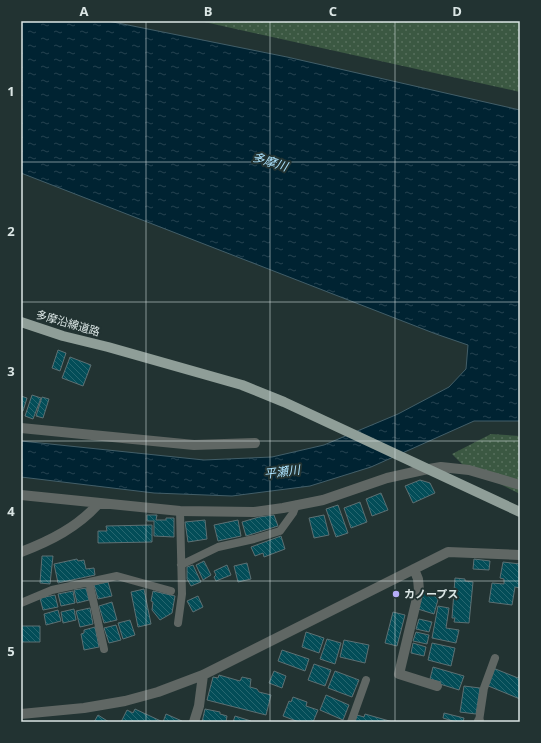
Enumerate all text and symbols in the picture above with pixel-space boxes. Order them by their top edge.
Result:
text: A [80,2,89,20]
text: B [204,2,213,20]
text: C [329,2,337,20]
text: D [452,2,462,20]
text: 1 [7,82,15,100]
water label: 多摩川 [250,148,292,175]
text: 2 [7,222,15,240]
street label: 多摩沿線道路 [34,306,102,339]
text: 3 [7,362,15,380]
water label: 平瀬川 [263,461,303,482]
text: 4 [7,502,15,520]
place label: カノープス [404,586,458,601]
marker: カノープス [391,589,401,599]
text: 5 [7,642,15,660]

